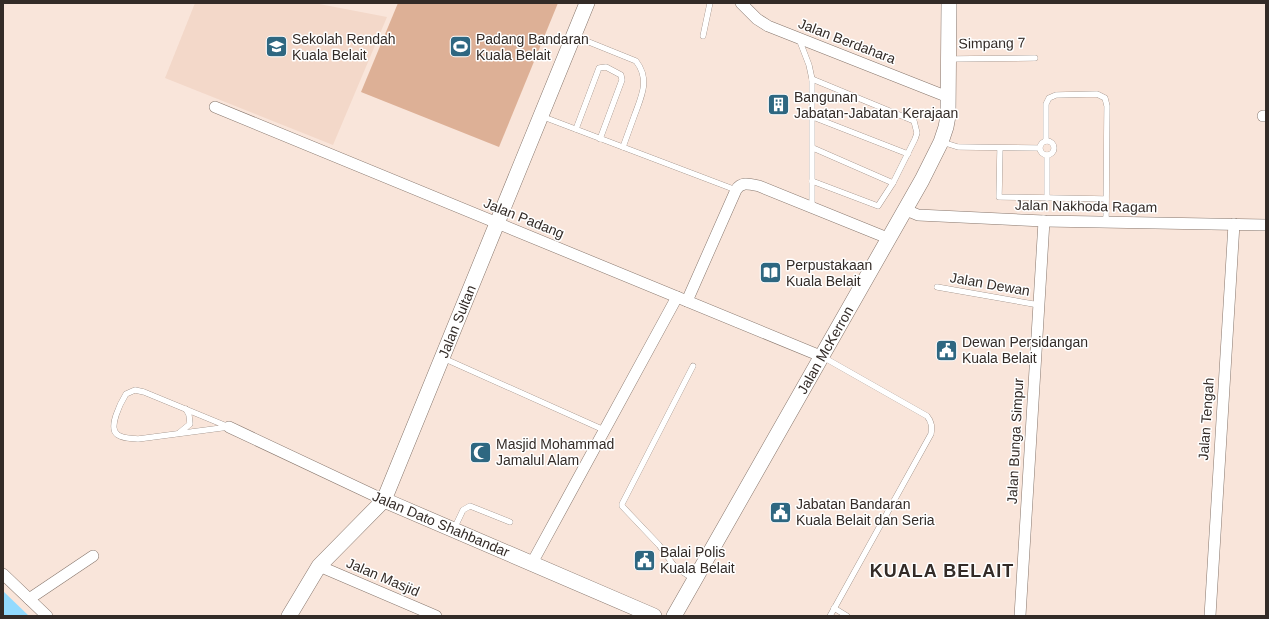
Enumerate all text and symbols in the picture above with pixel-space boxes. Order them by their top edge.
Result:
street label: Jalan Berdahara [796,15,898,67]
place label: Sekolah Rendah Kuala Belait [292,31,396,63]
place label: Padang Bandaran Kuala Belait [476,31,589,63]
school or university icon: Sekolah Rendah Kuala Belait [263,34,289,60]
sports icon: Padang Bandaran Kuala Belait [447,34,473,60]
street label: Simpang 7 [958,34,1026,52]
place label: Bangunan Jabatan-Jabatan Kerajaan [794,89,958,121]
building icon: Bangunan Jabatan-Jabatan Kerajaan [765,92,791,118]
street label: Jalan Padang [481,195,567,241]
street label: Jalan Nakhoda Ragam [1015,197,1157,215]
place label: Perpustakaan Kuala Belait [786,257,872,289]
library icon: Perpustakaan Kuala Belait [757,260,783,286]
street label: Jalan Dewan [949,269,1031,299]
street label: Jalan Sultan [435,283,479,360]
street label: Jalan McKerron [794,303,857,397]
place label: Dewan Persidangan Kuala Belait [962,334,1088,366]
public building icon: Dewan Persidangan Kuala Belait [933,337,959,363]
street label: Jalan Bunga Simpur [1004,377,1026,504]
street label: Jalan Tengah [1195,377,1217,461]
place label: Masjid Mohammad Jamalul Alam [496,436,614,468]
mosque icon: Masjid Mohammad Jamalul Alam [467,439,493,465]
street label: Jalan Dato Shahbandar [370,488,512,560]
place label: Jabatan Bandaran Kuala Belait dan Seria [796,496,935,528]
public building icon: Jabatan Bandaran Kuala Belait dan Seria [768,499,794,525]
place label: Balai Polis Kuala Belait [660,544,735,576]
public building icon: Balai Polis Kuala Belait [632,547,658,573]
street label: Jalan Masjid [344,554,422,600]
district label: KUALA BELAIT [870,561,1014,581]

